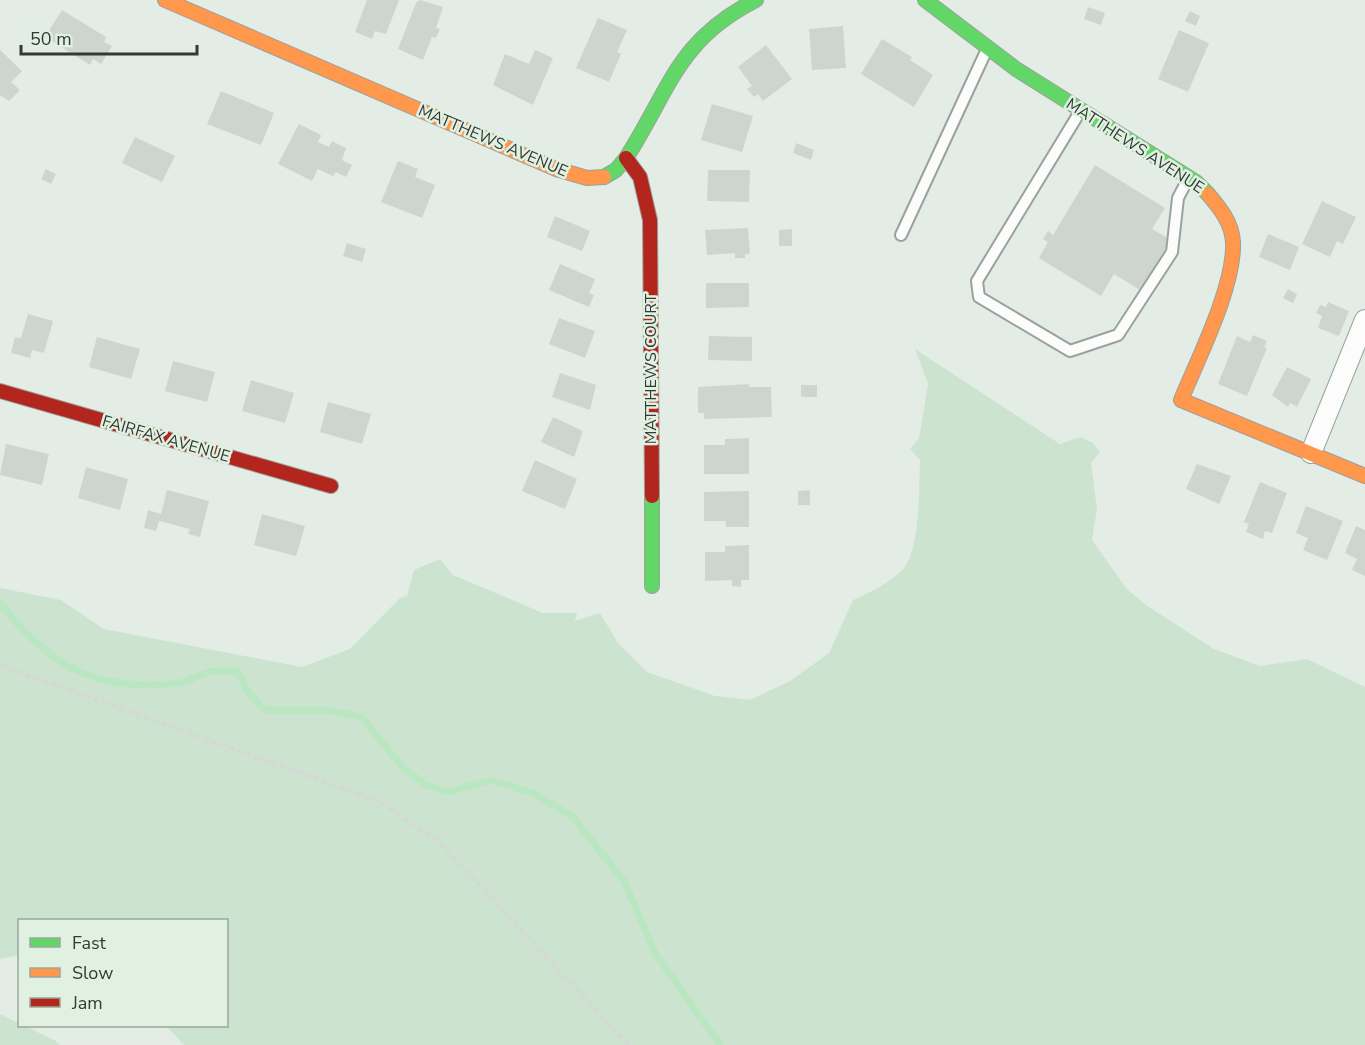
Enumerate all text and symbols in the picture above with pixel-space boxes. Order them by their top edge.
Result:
scale bar [21,18,196,56]
text: 50 m [30,27,72,51]
street label: MATTHEWS AVENUE [1062,93,1208,199]
street label: MATTHEWS AVENUE [415,100,571,182]
street label: MATTHEWS COURT [640,293,662,444]
street label: FAIRFAX AVENUE [100,410,232,468]
legend [18,919,228,1027]
text: Fast [72,931,107,955]
text: Slow [72,961,113,985]
text: Jam [71,991,103,1015]

